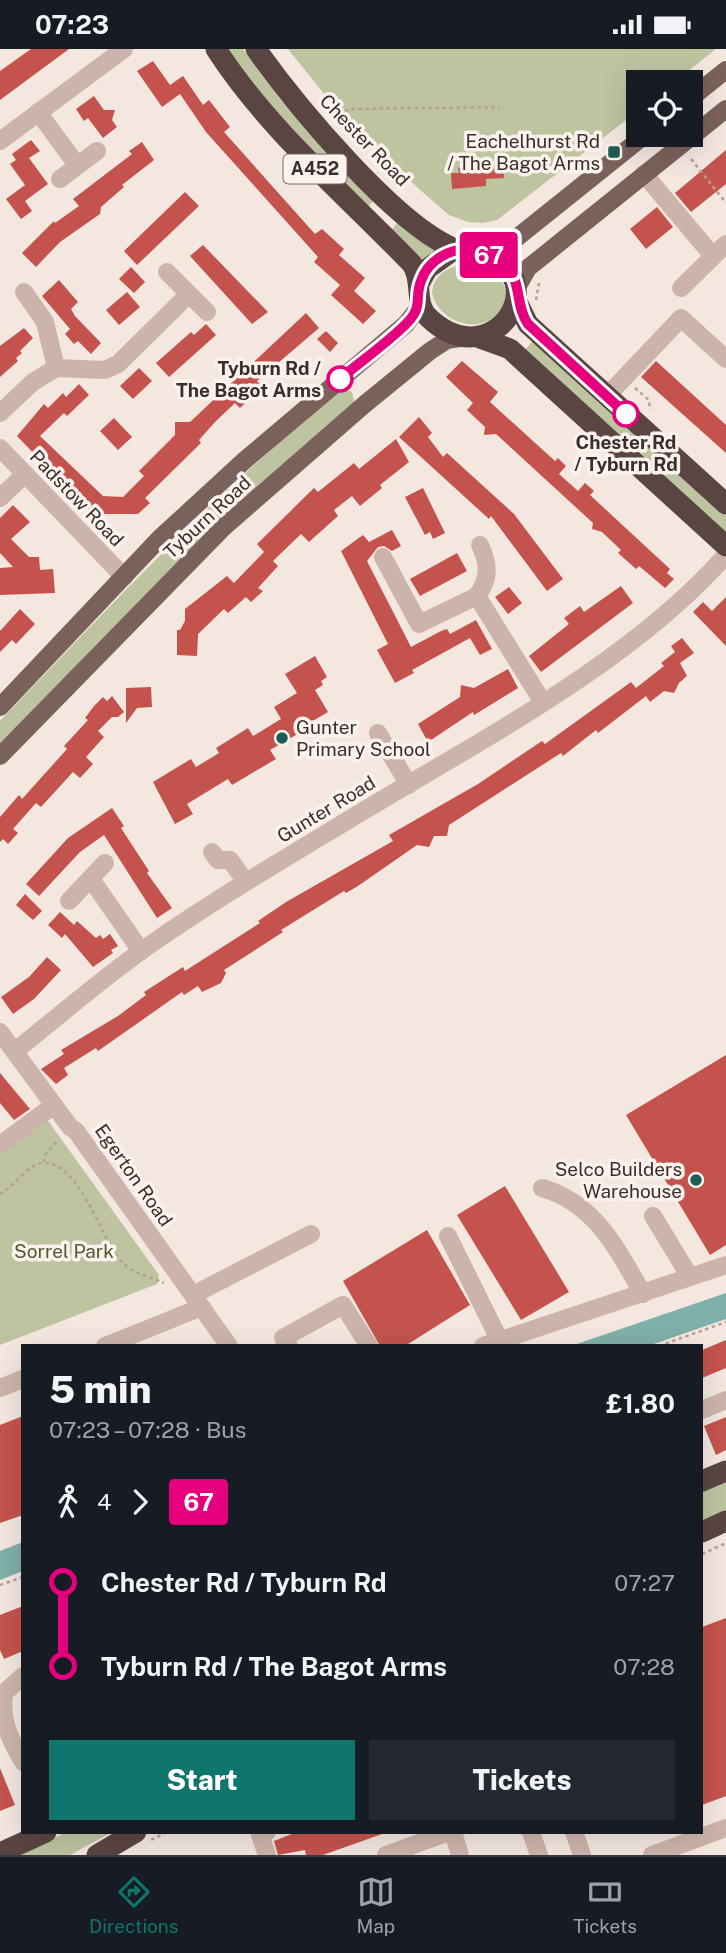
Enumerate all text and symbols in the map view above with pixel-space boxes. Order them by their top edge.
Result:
text: 07:23 [35,9,109,40]
map controls [626,70,703,147]
button: locate [626,70,703,147]
street label: Chester Road [316,90,414,190]
place label: Eachelhurst Rd / The Bagot Arms [447,130,600,174]
marker: Eachelhurst Rd / The Bagot Arms [606,144,622,160]
road number: A452 [284,155,346,183]
line badge: 67 [458,232,520,278]
text: 67 [474,241,504,269]
place label: Tyburn Rd / The Bagot Arms [176,357,321,401]
marker: Tyburn Rd / The Bagot Arms [327,366,353,392]
marker: Chester Rd / Tyburn Rd [613,401,639,427]
place label: Chester Rd / Tyburn Rd [574,431,678,475]
street label: Padstow Road [26,445,128,551]
street label: Tyburn Road [159,471,255,563]
place label: Gunter Primary School [296,716,431,760]
marker: Gunter Primary School [274,730,290,746]
street label: Gunter Road [273,771,379,847]
street label: Egerton Road [91,1120,177,1230]
place label: Selco Builders Warehouse [555,1158,682,1202]
marker: Selco Builders Warehouse [688,1172,704,1188]
park label: Sorrel Park [14,1240,114,1262]
text: 5 min [49,1367,151,1412]
text: £1.80 [606,1388,675,1419]
text: 07:23 – 07:28 · Bus [49,1416,246,1443]
icon: walk [49,1483,87,1521]
icon: forward [121,1483,159,1521]
text: 4 [97,1488,111,1515]
text: 67 [183,1488,214,1516]
text: Chester Rd / Tyburn Rd [101,1567,387,1598]
text: 07:27 [614,1569,675,1596]
text: Tyburn Rd / The Bagot Arms [101,1651,447,1682]
text: 07:28 [613,1653,675,1680]
button: Start [49,1740,355,1820]
button: Tickets [369,1740,675,1820]
tab: Directions [89,1873,178,1937]
tab: Map [356,1873,395,1937]
tab: Tickets [573,1873,637,1937]

